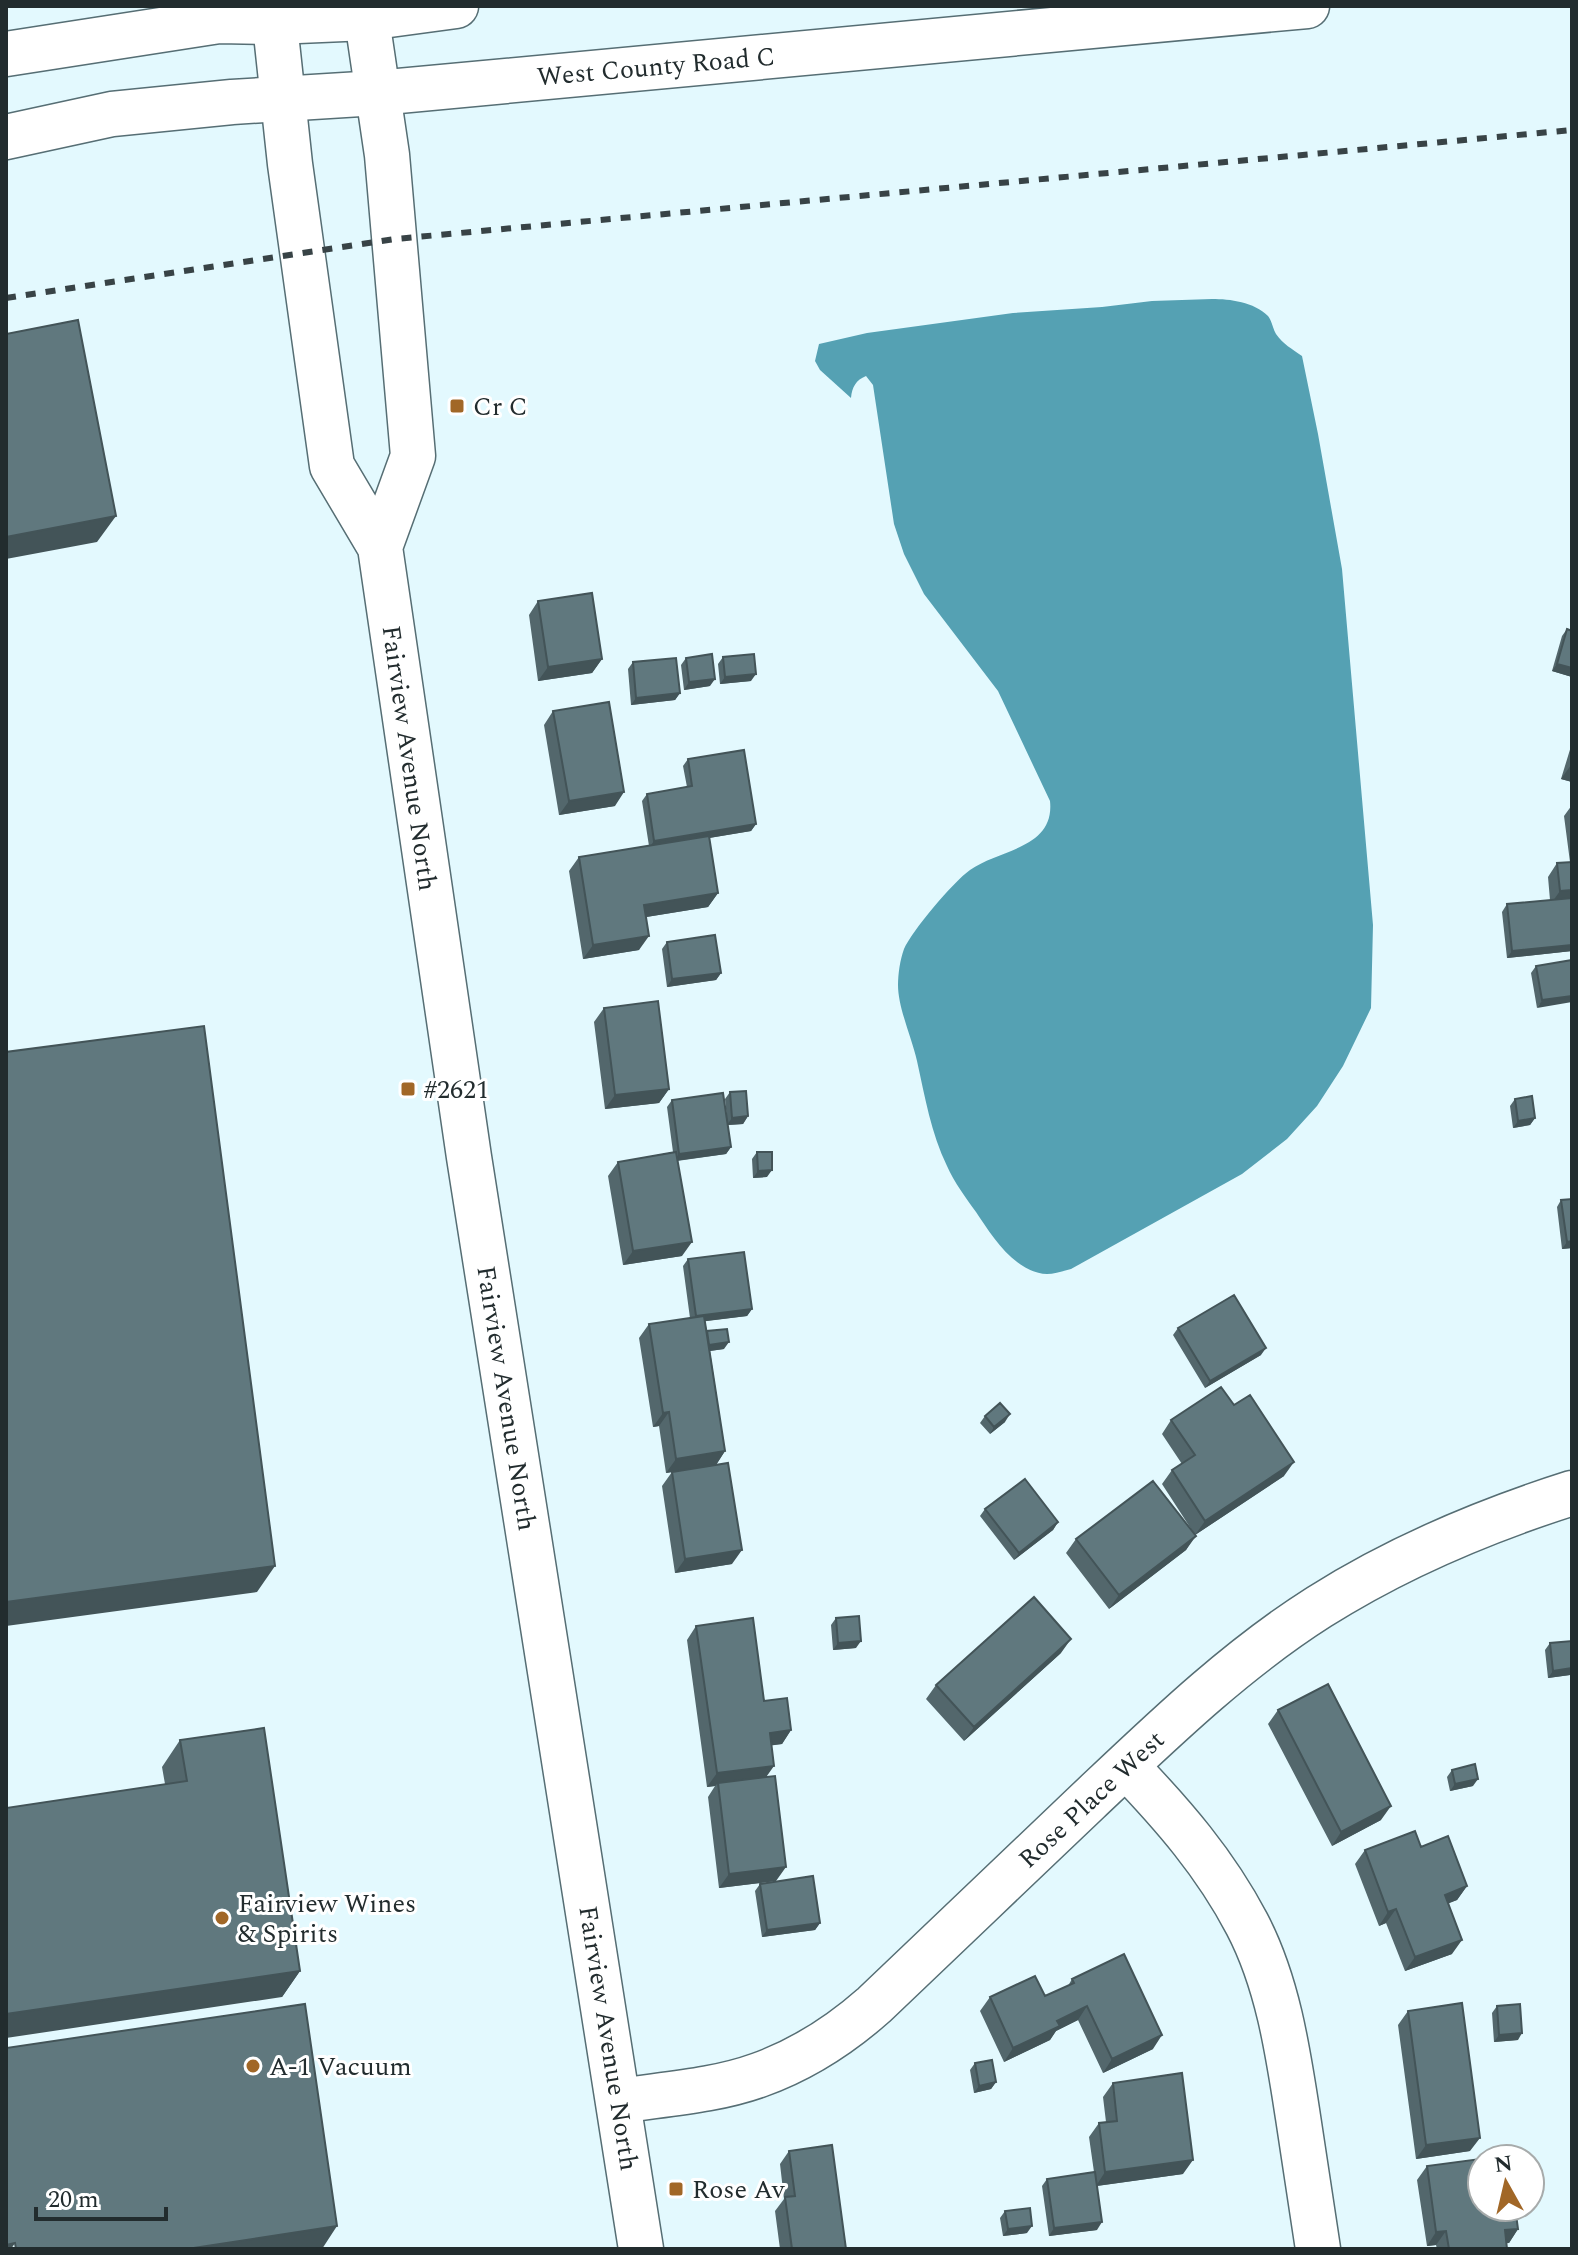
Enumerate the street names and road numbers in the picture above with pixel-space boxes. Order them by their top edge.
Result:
street label: West County Road C [535,37,777,97]
street label: Fairview Avenue North [371,623,447,893]
street label: Fairview Avenue North [465,1263,547,1533]
street label: Rose Place West [1009,1721,1174,1878]
street label: Fairview Avenue North [567,1903,649,2173]

